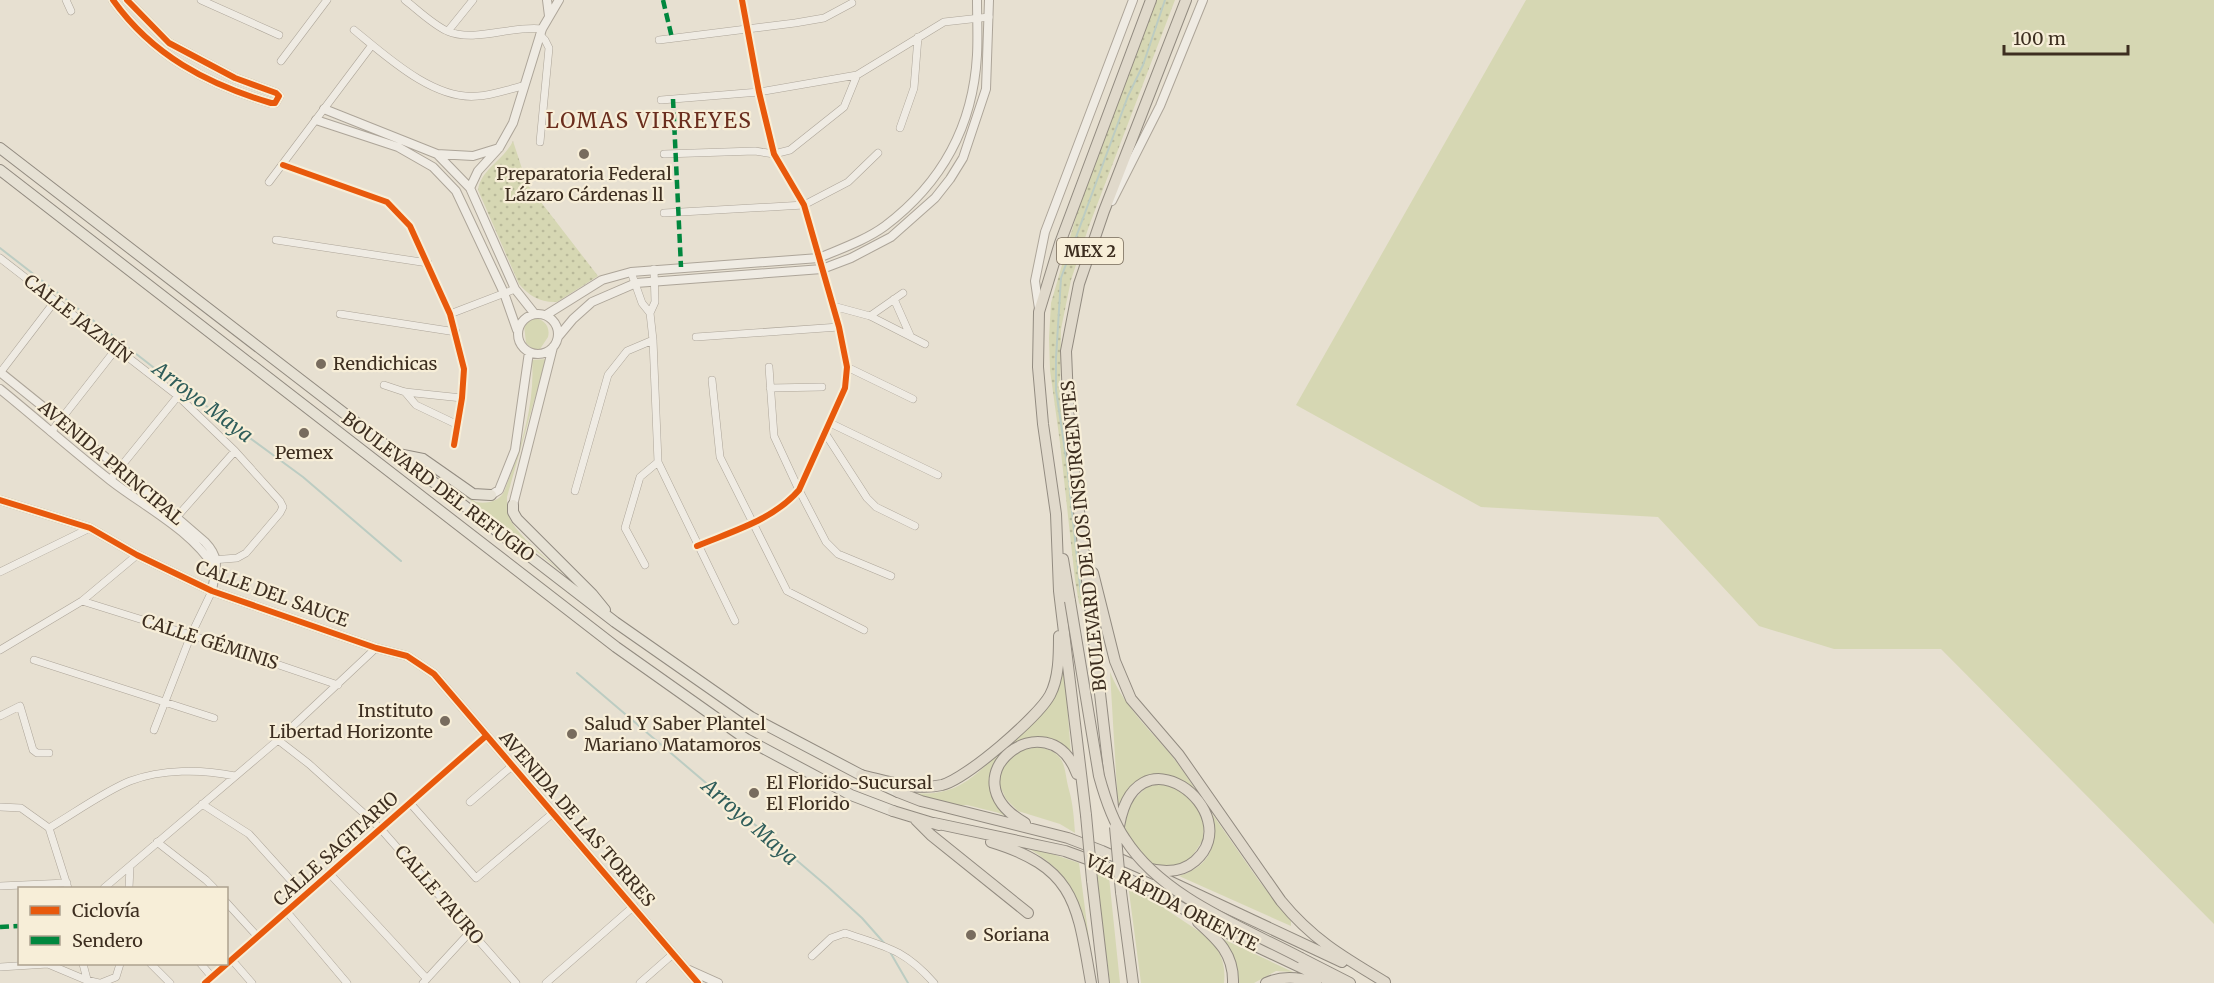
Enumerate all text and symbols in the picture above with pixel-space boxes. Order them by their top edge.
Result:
scale bar [2004,18,2128,56]
text: 100 m [2013,27,2066,50]
district label: LOMAS VIRREYES [546,107,752,134]
marker: Preparatoria Federal Lázaro Cárdenas ll [577,147,591,161]
place label: Preparatoria Federal Lázaro Cárdenas ll [496,162,672,206]
road number: MEX 2 [1057,238,1123,264]
street label: CALLE JAZMÍN [19,269,137,368]
place label: Rendichicas [333,352,438,375]
water label: Arroyo Maya [147,355,258,447]
marker: Rendichicas [314,357,328,371]
street label: BOULEVARD DE LOS INSURGENTES [1056,379,1111,693]
street label: AVENIDA PRINCIPAL [33,395,189,530]
street label: BOULEVARD DEL REFUGIO [337,407,539,567]
marker: Pemex [297,426,311,440]
place label: Pemex [275,441,334,464]
street label: CALLE DEL SAUCE [192,555,352,632]
street label: CALLE GÉMINIS [139,609,282,675]
place label: Instituto Libertad Horizonte [269,699,433,743]
place label: Salud Y Saber Plantel Mariano Matamoros [584,712,766,756]
marker: Instituto Libertad Horizonte [438,714,452,728]
street label: AVENIDA DE LAS TORRES [494,725,660,912]
marker: Salud Y Saber Plantel Mariano Matamoros [565,727,579,741]
place label: El Florido-Sucursal El Florido [766,771,933,815]
water label: Arroyo Maya [696,772,803,870]
street label: CALLE SAGITARIO [268,786,403,911]
marker: El Florido-Sucursal El Florido [747,786,761,800]
street label: CALLE TAURO [390,840,489,949]
street label: VÍA RÁPIDA ORIENTE [1081,848,1263,956]
legend [18,887,228,965]
text: Ciclovía [72,899,140,922]
place label: Soriana [983,923,1050,946]
marker: Soriana [964,928,978,942]
text: Sendero [72,929,143,952]

